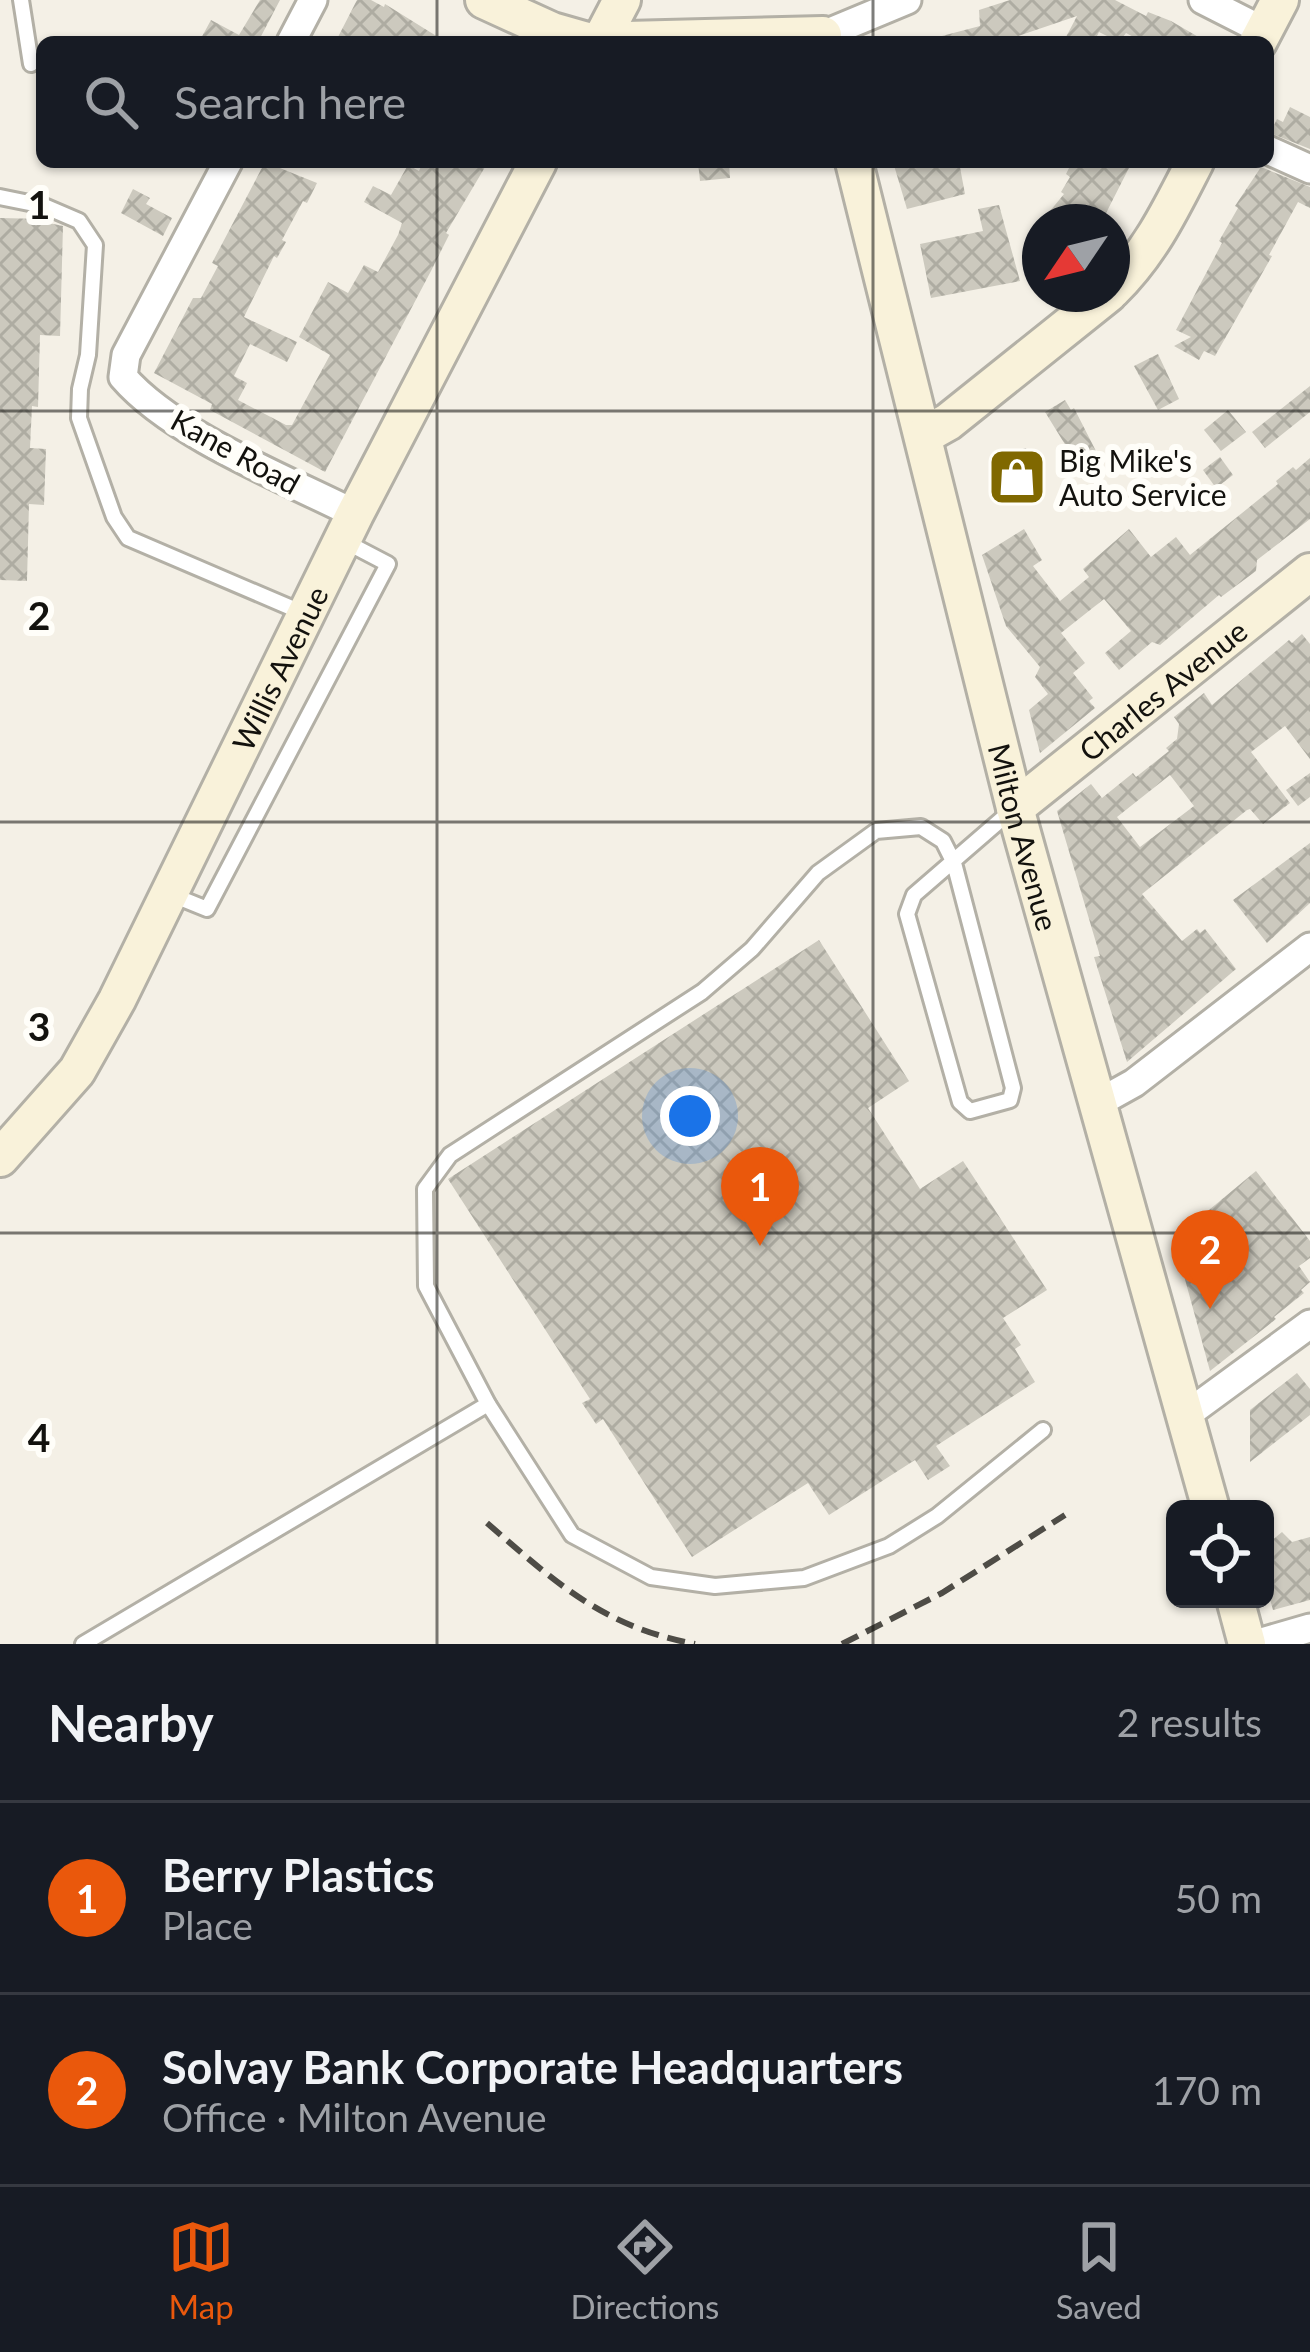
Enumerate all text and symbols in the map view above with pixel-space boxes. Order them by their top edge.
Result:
search box [36,36,1274,168]
icon: search [78,69,144,135]
text: Search here [174,75,406,129]
text: 1 [28,181,50,227]
north arrow [1022,204,1130,312]
street label: Kane Road [165,401,307,501]
place label: Big Mike's Auto Service [1059,442,1227,512]
shop icon: Big Mike's Auto Service [986,446,1048,508]
street label: Willis Avenue [224,580,335,756]
text: 2 [28,592,50,638]
street label: Charles Avenue [1071,612,1254,768]
street label: Milton Avenue [982,740,1066,935]
text: 3 [28,1003,50,1049]
your location [660,1086,720,1146]
pin: 1 [721,1147,799,1246]
pin: 2 [1171,1210,1249,1309]
text: 4 [28,1414,50,1460]
map controls [1166,1500,1274,1608]
button: locate [1166,1500,1274,1608]
text: Nearby [48,1692,214,1753]
text: 2 results [1117,1699,1262,1745]
text: Berry Plastics [162,1848,434,1902]
text: 1 [76,1875,98,1921]
text: 50 m [1175,1875,1262,1921]
text: Place [162,1902,253,1948]
text: Solvay Bank Corporate Headquarters [162,2040,903,2094]
text: 2 [76,2067,98,2113]
text: 170 m [1152,2067,1262,2113]
text: Office · Milton Avenue [162,2094,547,2140]
tab: Map [168,2214,234,2326]
tab: Directions [570,2214,719,2326]
tab: Saved [1056,2214,1142,2326]

